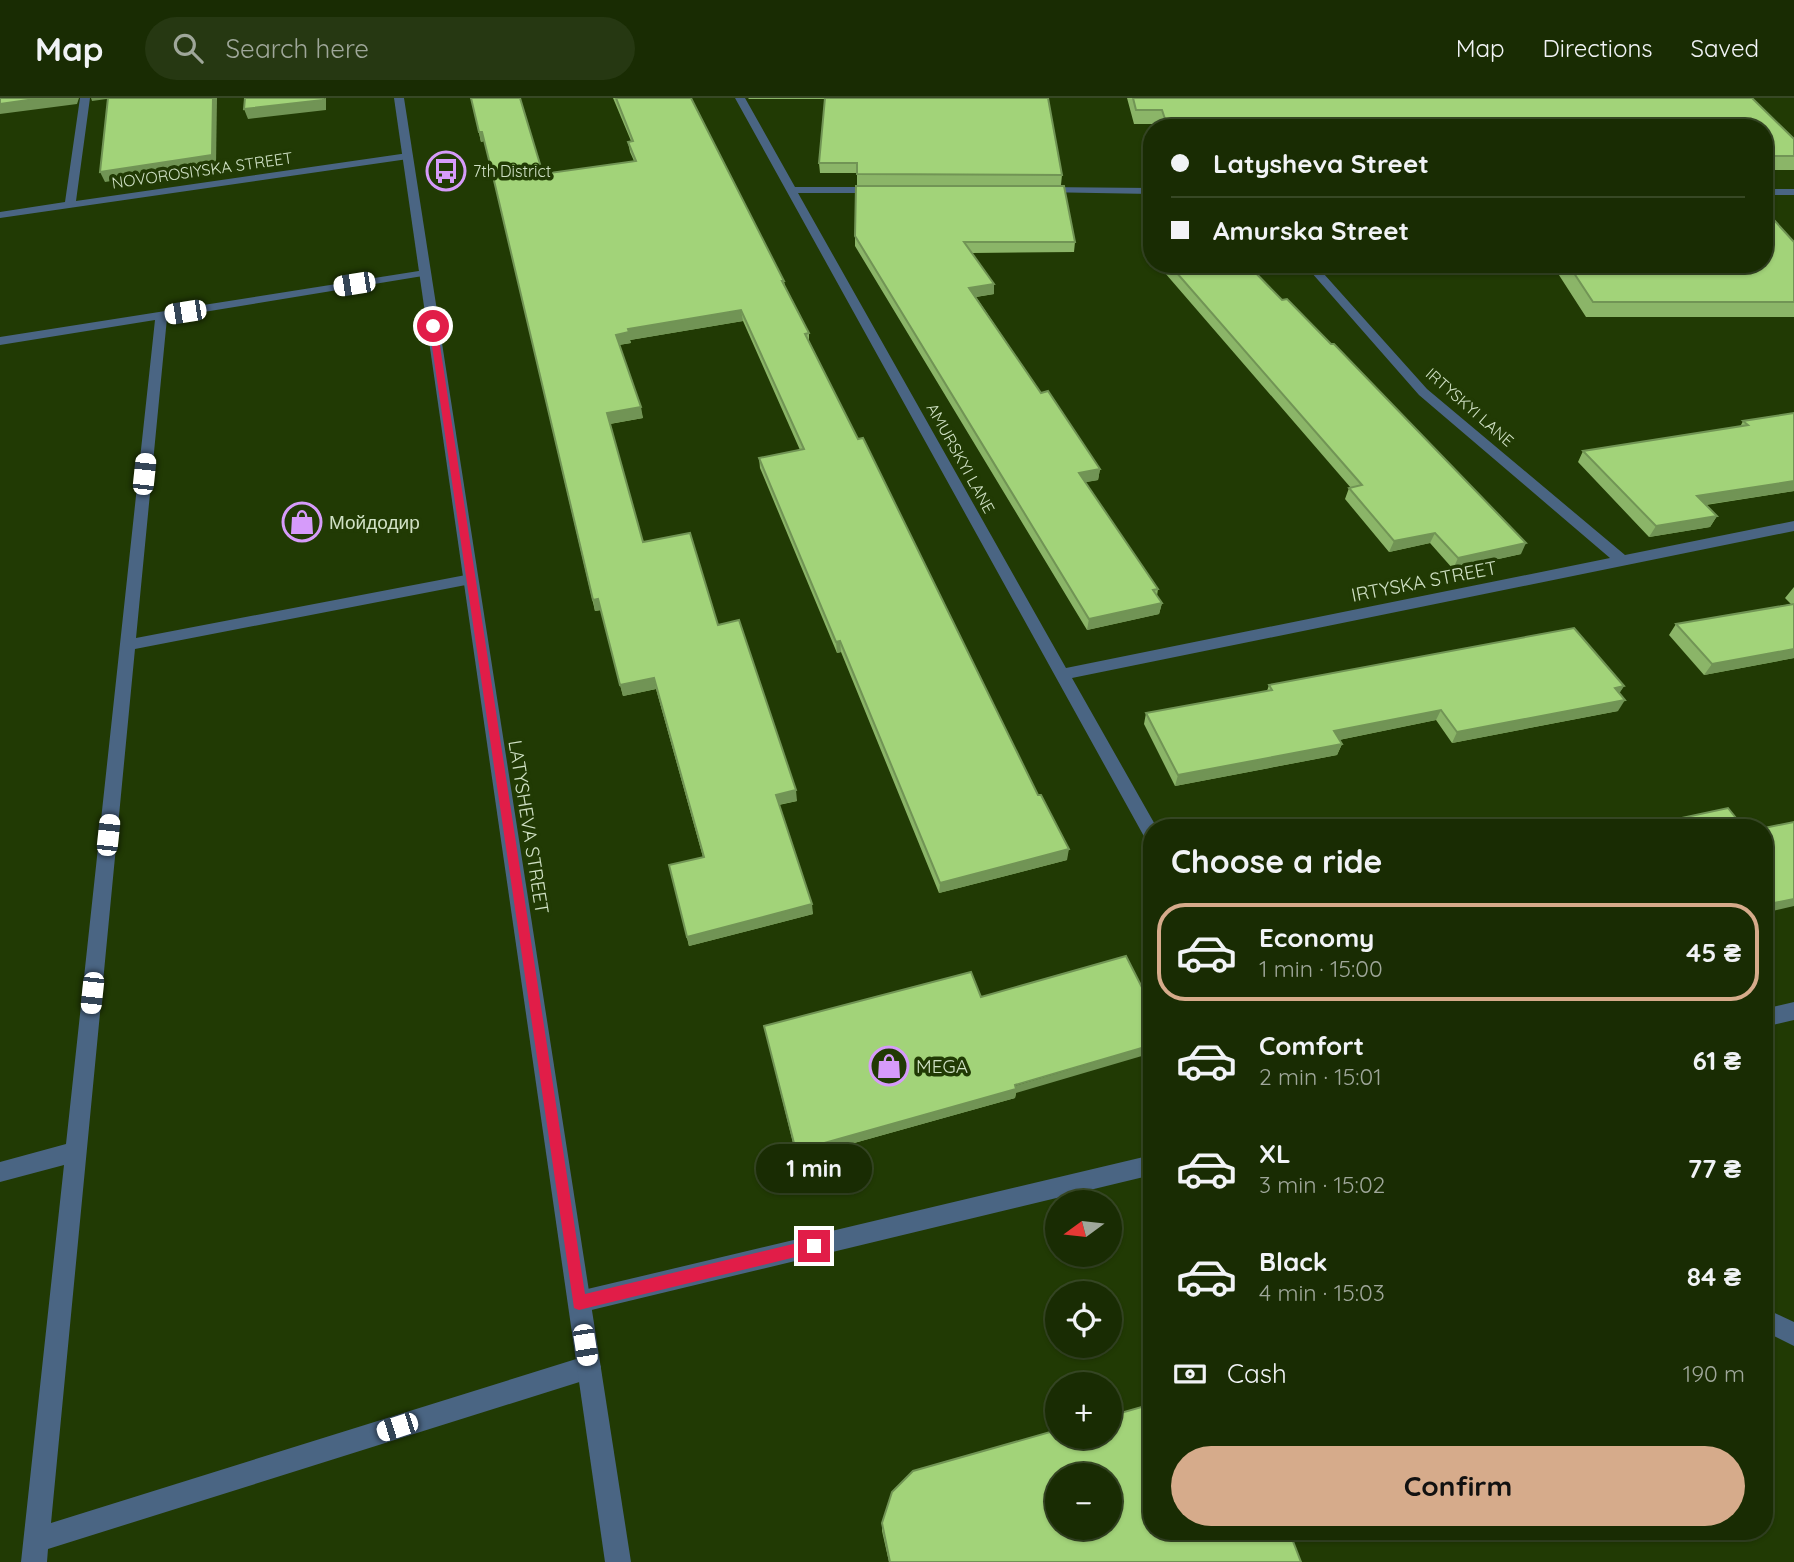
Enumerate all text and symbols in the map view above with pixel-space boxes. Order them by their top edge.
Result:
search box [145,17,635,80]
text: Map [35,28,103,69]
icon: search [169,29,207,67]
text: Search here [225,32,369,65]
text: Map [1456,33,1505,63]
text: Directions [1543,33,1653,63]
text: Saved [1691,33,1759,63]
street label: NOVOROSIYSKA STREET [110,147,294,193]
text: Latysheva Street [1213,147,1429,180]
bus stop icon: 7th District [425,150,467,192]
place label: 7th District [473,161,551,181]
text: Amurska Street [1213,214,1409,247]
car [332,270,377,298]
car [163,298,208,326]
route start [417,310,449,342]
street label: IRTYSKYI LANE [1422,363,1518,451]
street label: AMURSKYI LANE [922,399,1000,517]
car [132,452,157,496]
shop icon: Мойдодир [281,501,323,543]
place label: Мойдодир [329,510,420,534]
street label: IRTYSKA STREET [1349,555,1499,607]
street label: LATYSHEVA STREET [503,738,555,916]
car [96,813,121,857]
text: Choose a ride [1171,841,1383,881]
icon: car [1175,921,1238,984]
text: Economy [1259,921,1374,954]
text: 45 ₴ [1686,936,1741,969]
text: 1 min · 15:00 [1259,954,1383,983]
car [80,971,105,1015]
icon: car [1175,1029,1238,1092]
text: Comfort [1259,1029,1364,1062]
text: 61 ₴ [1692,1044,1741,1077]
shop icon: MEGA [868,1045,910,1087]
place label: MEGA [916,1054,968,1078]
text: 2 min · 15:01 [1259,1062,1382,1091]
icon: car [1175,1137,1238,1200]
text: XL [1259,1137,1291,1170]
callout: 1 min [756,1144,872,1194]
text: 77 ₴ [1688,1152,1741,1185]
text: 1 min [786,1154,842,1183]
text: 3 min · 15:02 [1259,1170,1385,1199]
north arrow [1045,1190,1122,1267]
map controls [1045,1190,1122,1540]
route end [798,1230,830,1262]
icon: car [1175,1245,1238,1308]
text: Black [1259,1245,1328,1278]
text: 84 ₴ [1687,1260,1741,1293]
text: 4 min · 15:03 [1259,1278,1385,1307]
button: locate [1045,1281,1122,1358]
car [572,1323,599,1367]
icon: cash [1171,1355,1209,1393]
text: Cash [1227,1357,1287,1390]
text: 190 m [1683,1359,1745,1388]
button: + [1045,1372,1122,1449]
car [374,1411,421,1443]
button: Confirm [1171,1446,1745,1526]
button: − [1045,1463,1122,1540]

